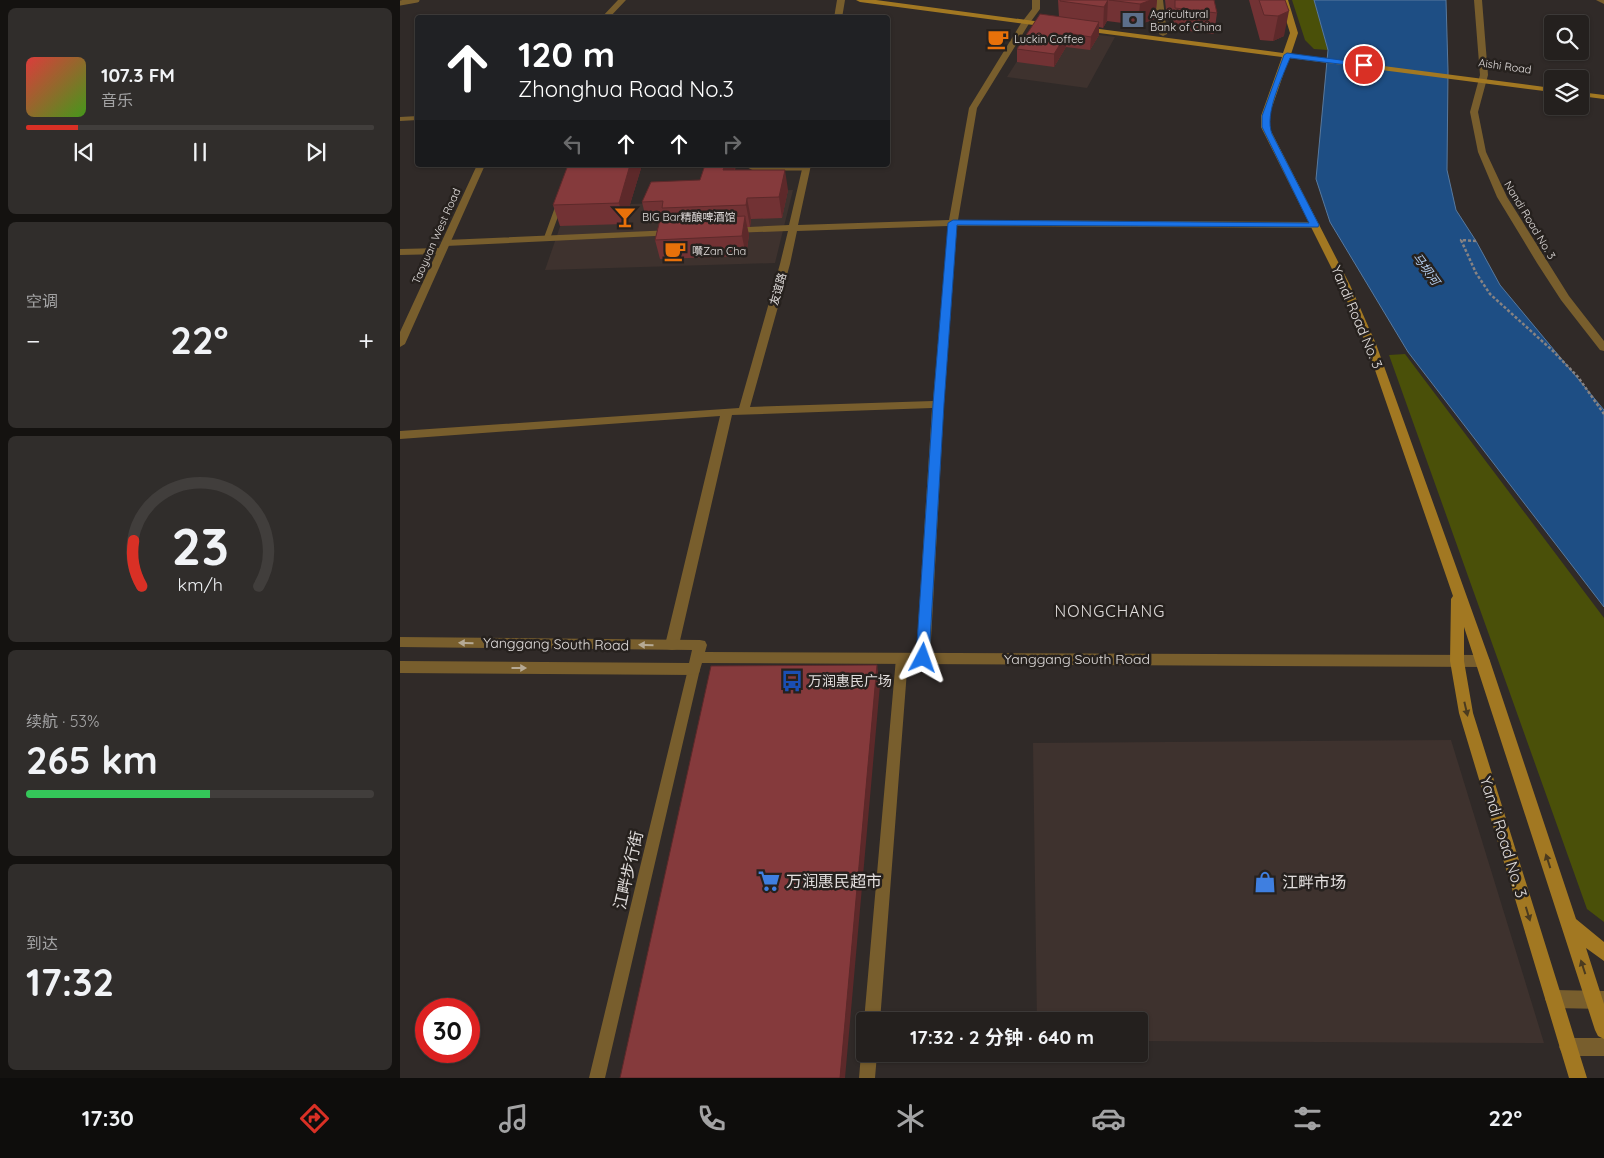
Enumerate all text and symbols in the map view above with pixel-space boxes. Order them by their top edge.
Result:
bank icon: Agricultural Bank of China [1120,7,1146,33]
place label: Agricultural Bank of China [1150,7,1222,34]
map controls [1544,15,1589,115]
button: search [1544,15,1589,60]
cafe icon: Luckin Coffee [985,26,1011,52]
text: 120 m [518,32,615,76]
place label: Luckin Coffee [1014,32,1084,46]
icon: ahead [435,35,500,100]
pin [1343,44,1385,86]
icon: arrive [1350,51,1378,79]
street label: Aishi Road [1478,55,1532,77]
text: 107.3 FM [101,63,175,87]
button: layers [1544,70,1589,115]
text: Zhonghua Road No.3 [518,75,734,103]
text: 音乐 [101,90,133,110]
icon: left [559,130,587,158]
icon: ahead [612,130,640,158]
icon: ahead [665,130,693,158]
icon: right [718,130,746,158]
icon: previous [70,138,98,166]
icon: pause [186,138,214,166]
icon: next [302,138,330,166]
street label: Nandi Road No. 3 [1501,178,1559,262]
street label: Taoyuan West Road [409,186,463,286]
bar icon: BIG Bar精酿啤酒馆 [612,204,638,230]
place label: BIG Bar精酿啤酒馆 [642,210,736,224]
cafe icon: 囋Zan Cha [662,238,688,264]
place label: 囋Zan Cha [692,244,746,258]
water label: 马坝河 [1410,250,1444,289]
street label: Yandi Road No. 3 [1327,263,1387,371]
street label: 友谊路 [767,271,789,307]
text: 空调 [26,291,58,311]
text: 22° [170,316,228,364]
text: − [26,323,41,358]
text: + [358,323,374,358]
text: 23 [171,513,229,578]
text: km/h [177,573,223,595]
district label: NONGCHANG [1055,601,1165,621]
position arrow [896,631,948,683]
street label: Yanggang South Road [483,634,629,654]
one-way arrow [458,639,474,647]
one-way arrow [638,641,654,649]
street label: Yanggang South Road [1004,650,1150,668]
one-way arrow [511,664,527,672]
bus stop icon: 万润惠民广场 [779,668,805,694]
place label: 万润惠民广场 [808,672,892,690]
one-way arrow [1462,701,1470,716]
text: 续航 · 53% [26,711,99,731]
text: 265 km [26,736,158,784]
street label: Yandi Road No. 3 [1476,774,1532,900]
street label: 江畔步行街 [609,829,647,911]
one-way arrow [1544,853,1552,868]
supermarket icon: 万润惠民超市 [756,868,782,894]
shop icon: 江畔市场 [1252,869,1278,895]
place label: 万润惠民超市 [786,871,882,891]
place label: 江畔市场 [1282,872,1346,892]
one-way arrow [1524,907,1532,922]
text: 到达 [26,933,58,953]
text: 17:32 [26,958,114,1006]
one-way arrow [1579,959,1587,974]
speed limit sign: 30 [415,998,480,1063]
text: 17:32 · 2 分钟 · 640 m [910,1025,1094,1049]
icon: directions [297,1101,332,1136]
icon: music [496,1101,531,1136]
icon: phone [694,1101,729,1136]
icon: climate [893,1101,928,1136]
icon: car [1091,1101,1126,1136]
icon: filters [1290,1101,1325,1136]
text: 17:30 [82,1104,134,1132]
text: 22° [1488,1104,1522,1132]

